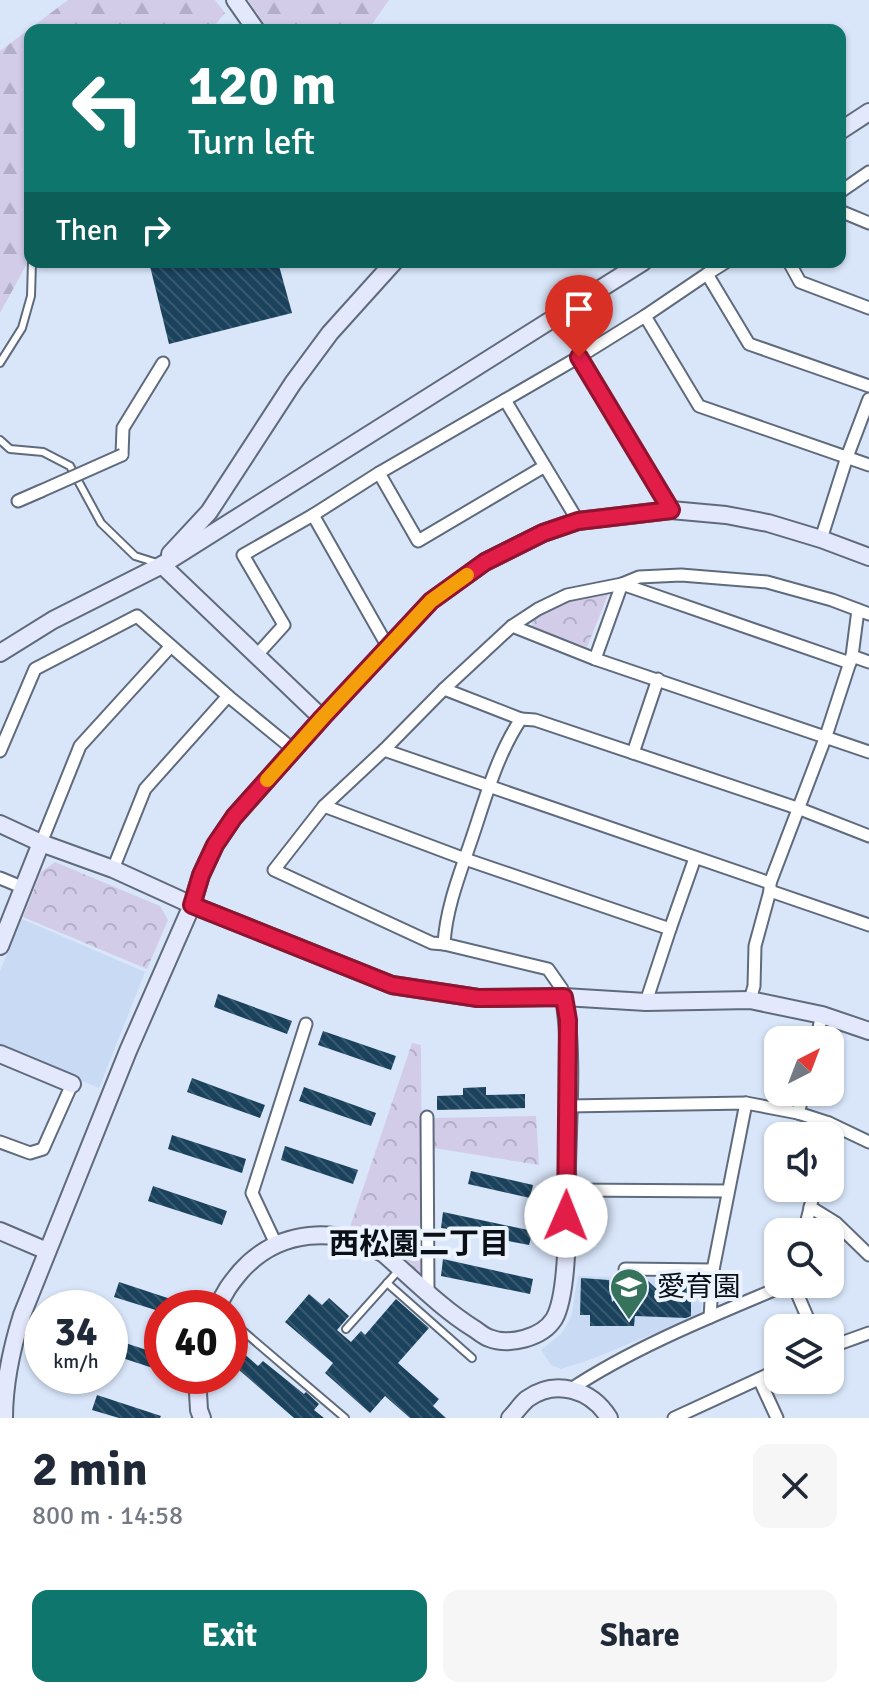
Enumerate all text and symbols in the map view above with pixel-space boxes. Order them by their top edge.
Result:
text: 120 m [188,51,336,120]
icon: left [56,56,160,160]
text: Turn left [188,120,315,165]
icon: right [134,208,178,252]
text: Then [56,212,118,249]
pin [545,275,613,357]
icon: arrive [557,287,601,331]
north arrow [764,1026,844,1106]
map controls [764,1026,844,1394]
button: sound [764,1122,844,1202]
position arrow [524,1174,608,1258]
button: search [764,1218,844,1298]
district label: 西松園二丁目 [329,1226,509,1263]
school or university icon: 愛育園 [608,1266,650,1321]
place label: 愛育園 [657,1270,741,1304]
speed limit sign: 40 [144,1290,248,1394]
text: 34 [54,1307,98,1357]
button: layers [764,1314,844,1394]
text: km/h [53,1349,99,1374]
text: 2 min [32,1440,148,1499]
button: close [753,1444,837,1528]
text: 800 m · 14:58 [32,1500,183,1532]
button: Exit [32,1590,427,1682]
button: Share [443,1590,837,1682]

